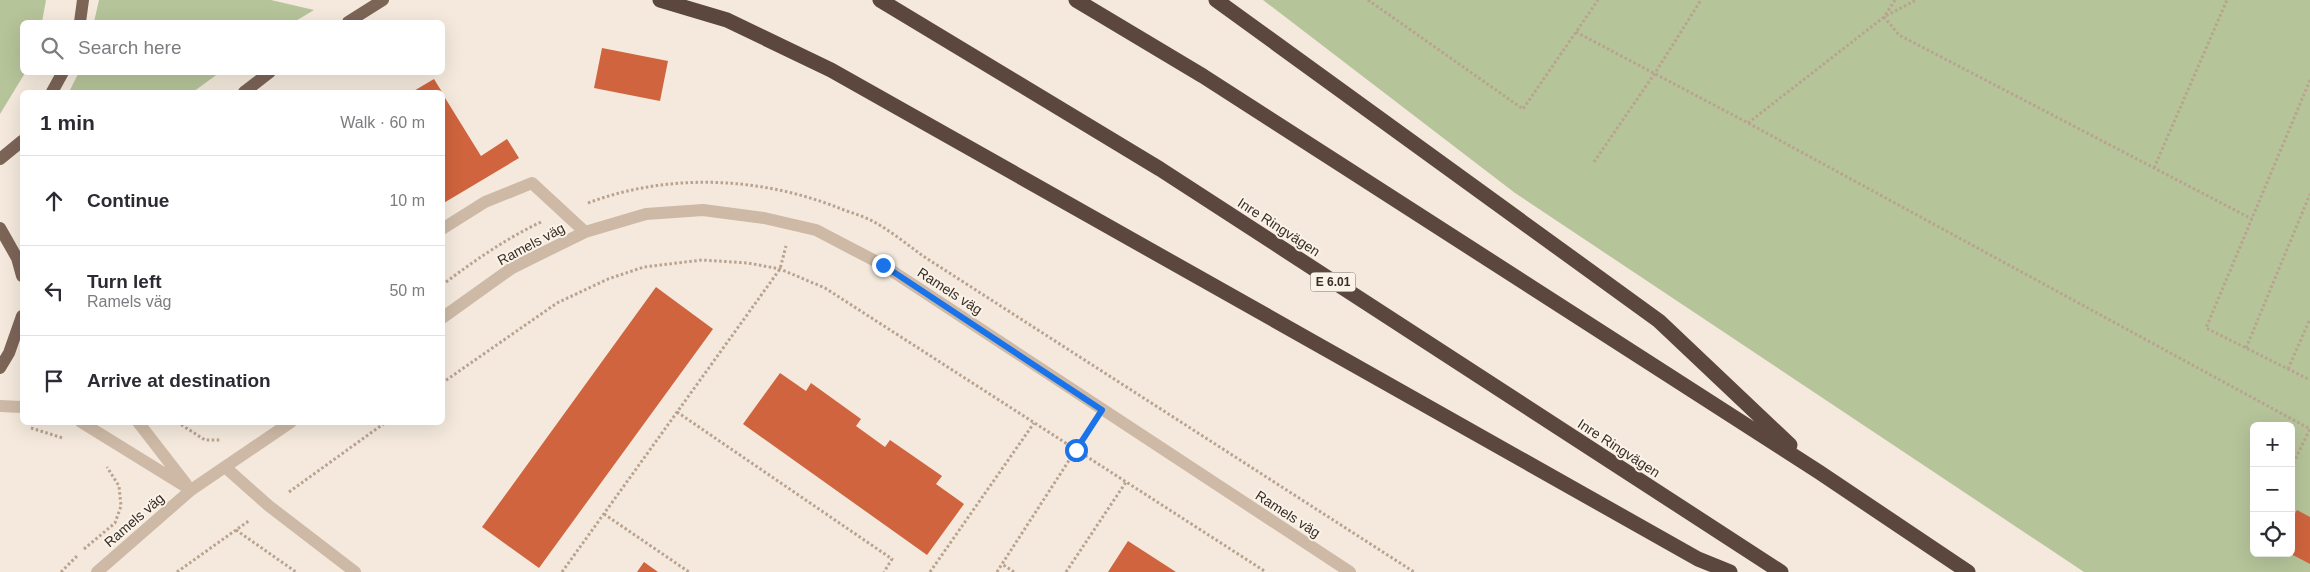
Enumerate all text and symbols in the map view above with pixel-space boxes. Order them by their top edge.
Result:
search box [20,20,445,75]
icon: search [38,34,66,62]
text: Search here [78,37,182,58]
text: 1 min [40,111,95,134]
text: Walk · 60 m [340,114,425,131]
icon: ahead [40,187,68,215]
text: Continue [87,190,169,211]
text: 10 m [389,192,425,209]
street label: Inre Ringvägen [1235,194,1323,260]
street label: Ramels väg [495,220,567,268]
route end [872,254,895,277]
street label: Ramels väg [915,264,985,318]
text: Turn left [87,271,162,292]
road number: E 6.01 [1310,272,1356,292]
icon: left [40,277,68,305]
text: 50 m [389,282,425,299]
text: Ramels väg [87,293,171,310]
icon: arrive [40,367,68,395]
text: Arrive at destination [87,370,271,391]
street label: Inre Ringvägen [1575,415,1663,481]
map controls [2250,422,2295,557]
button: + [2250,422,2295,467]
route start [1065,439,1088,462]
button: − [2250,467,2295,512]
street label: Ramels väg [1253,487,1323,541]
street label: Ramels väg [101,490,167,550]
button: locate [2250,512,2295,557]

